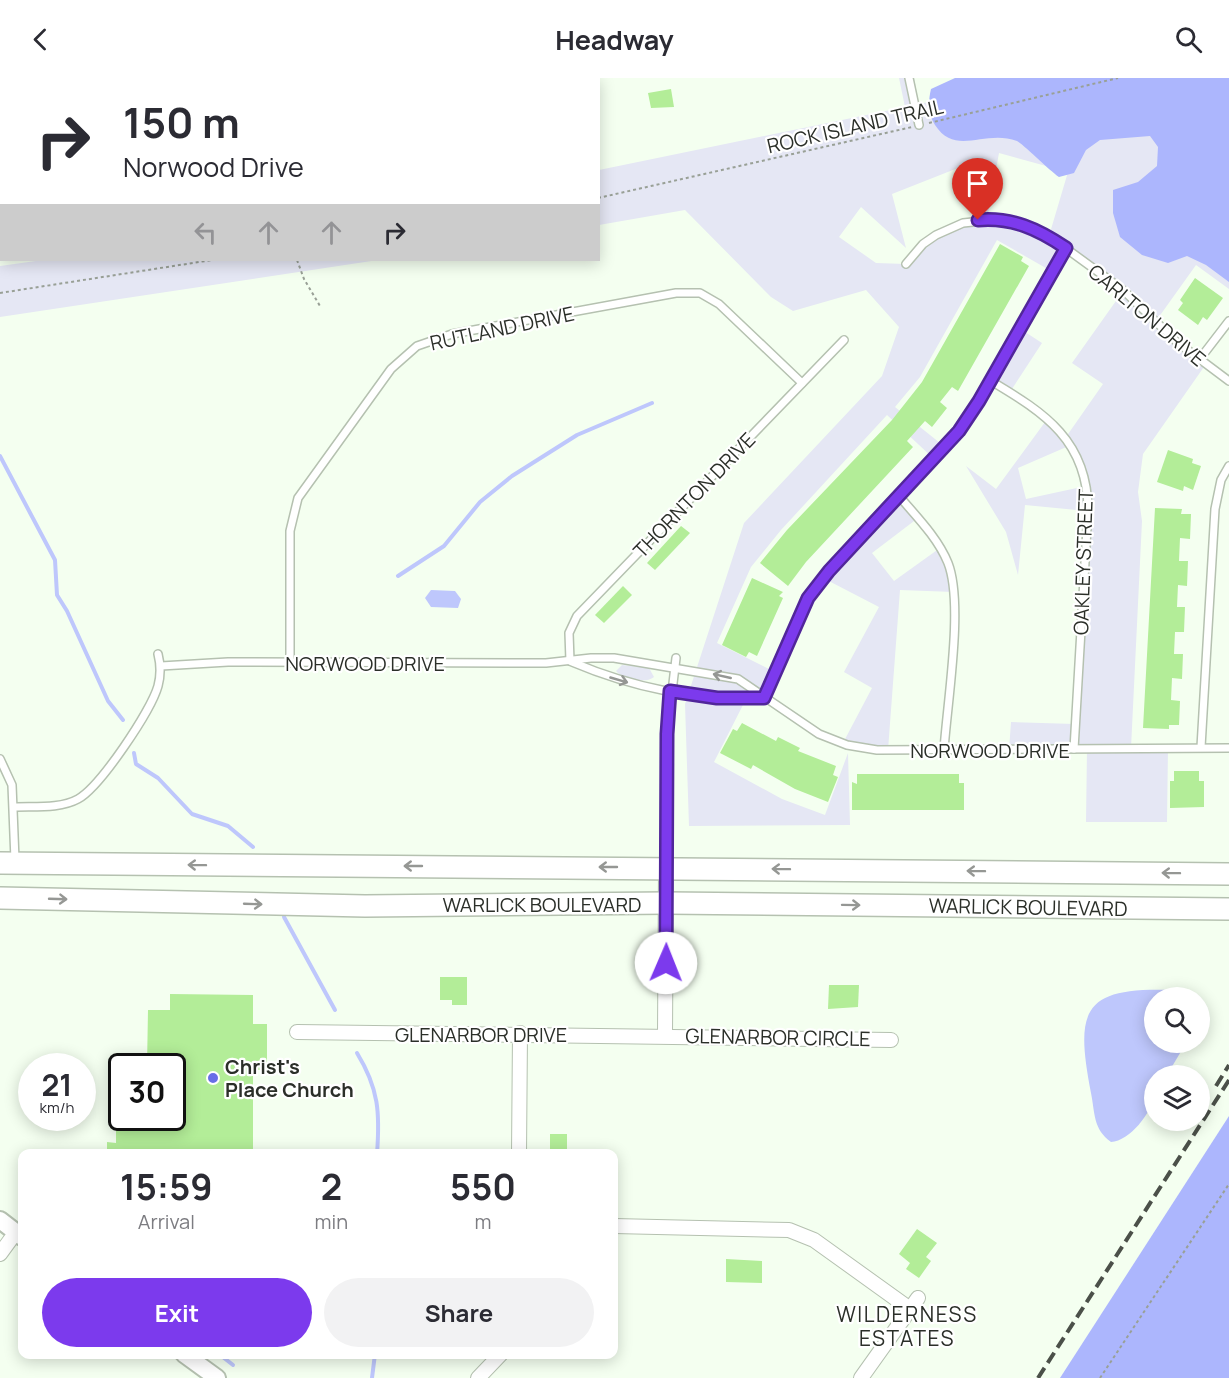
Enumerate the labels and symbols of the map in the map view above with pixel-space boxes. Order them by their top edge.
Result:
street label: ROCK ISLAND TRAIL [764,93,946,159]
pin [952,158,1003,220]
street label: CARLTON DRIVE [1083,258,1211,372]
street label: RUTLAND DRIVE [427,300,577,356]
street label: THORNTON DRIVE [627,426,761,564]
street label: OAKLEY STREET [1067,488,1099,635]
street label: NORWOOD DRIVE [285,650,445,677]
one-way arrow [712,669,731,681]
one-way arrow [609,675,628,686]
street label: NORWOOD DRIVE [910,737,1070,764]
one-way arrow [187,859,207,870]
one-way arrow [403,860,423,872]
one-way arrow [598,861,618,873]
one-way arrow [771,863,791,875]
one-way arrow [966,865,986,877]
one-way arrow [1161,868,1181,879]
street label: WARLICK BOULEVARD [442,891,642,918]
street label: WARLICK BOULEVARD [928,892,1128,922]
one-way arrow [48,893,68,905]
one-way arrow [243,898,263,910]
one-way arrow [841,899,861,911]
position arrow [634,931,698,995]
street label: GLENARBOR DRIVE [395,1021,567,1048]
street label: GLENARBOR CIRCLE [685,1022,871,1052]
speed limit sign: 30 [108,1053,186,1131]
place label: Christ's Place Church [225,1053,354,1103]
marker: Christ's Place Church [206,1071,220,1085]
district label: WILDERNESS ESTATES [836,1300,978,1352]

